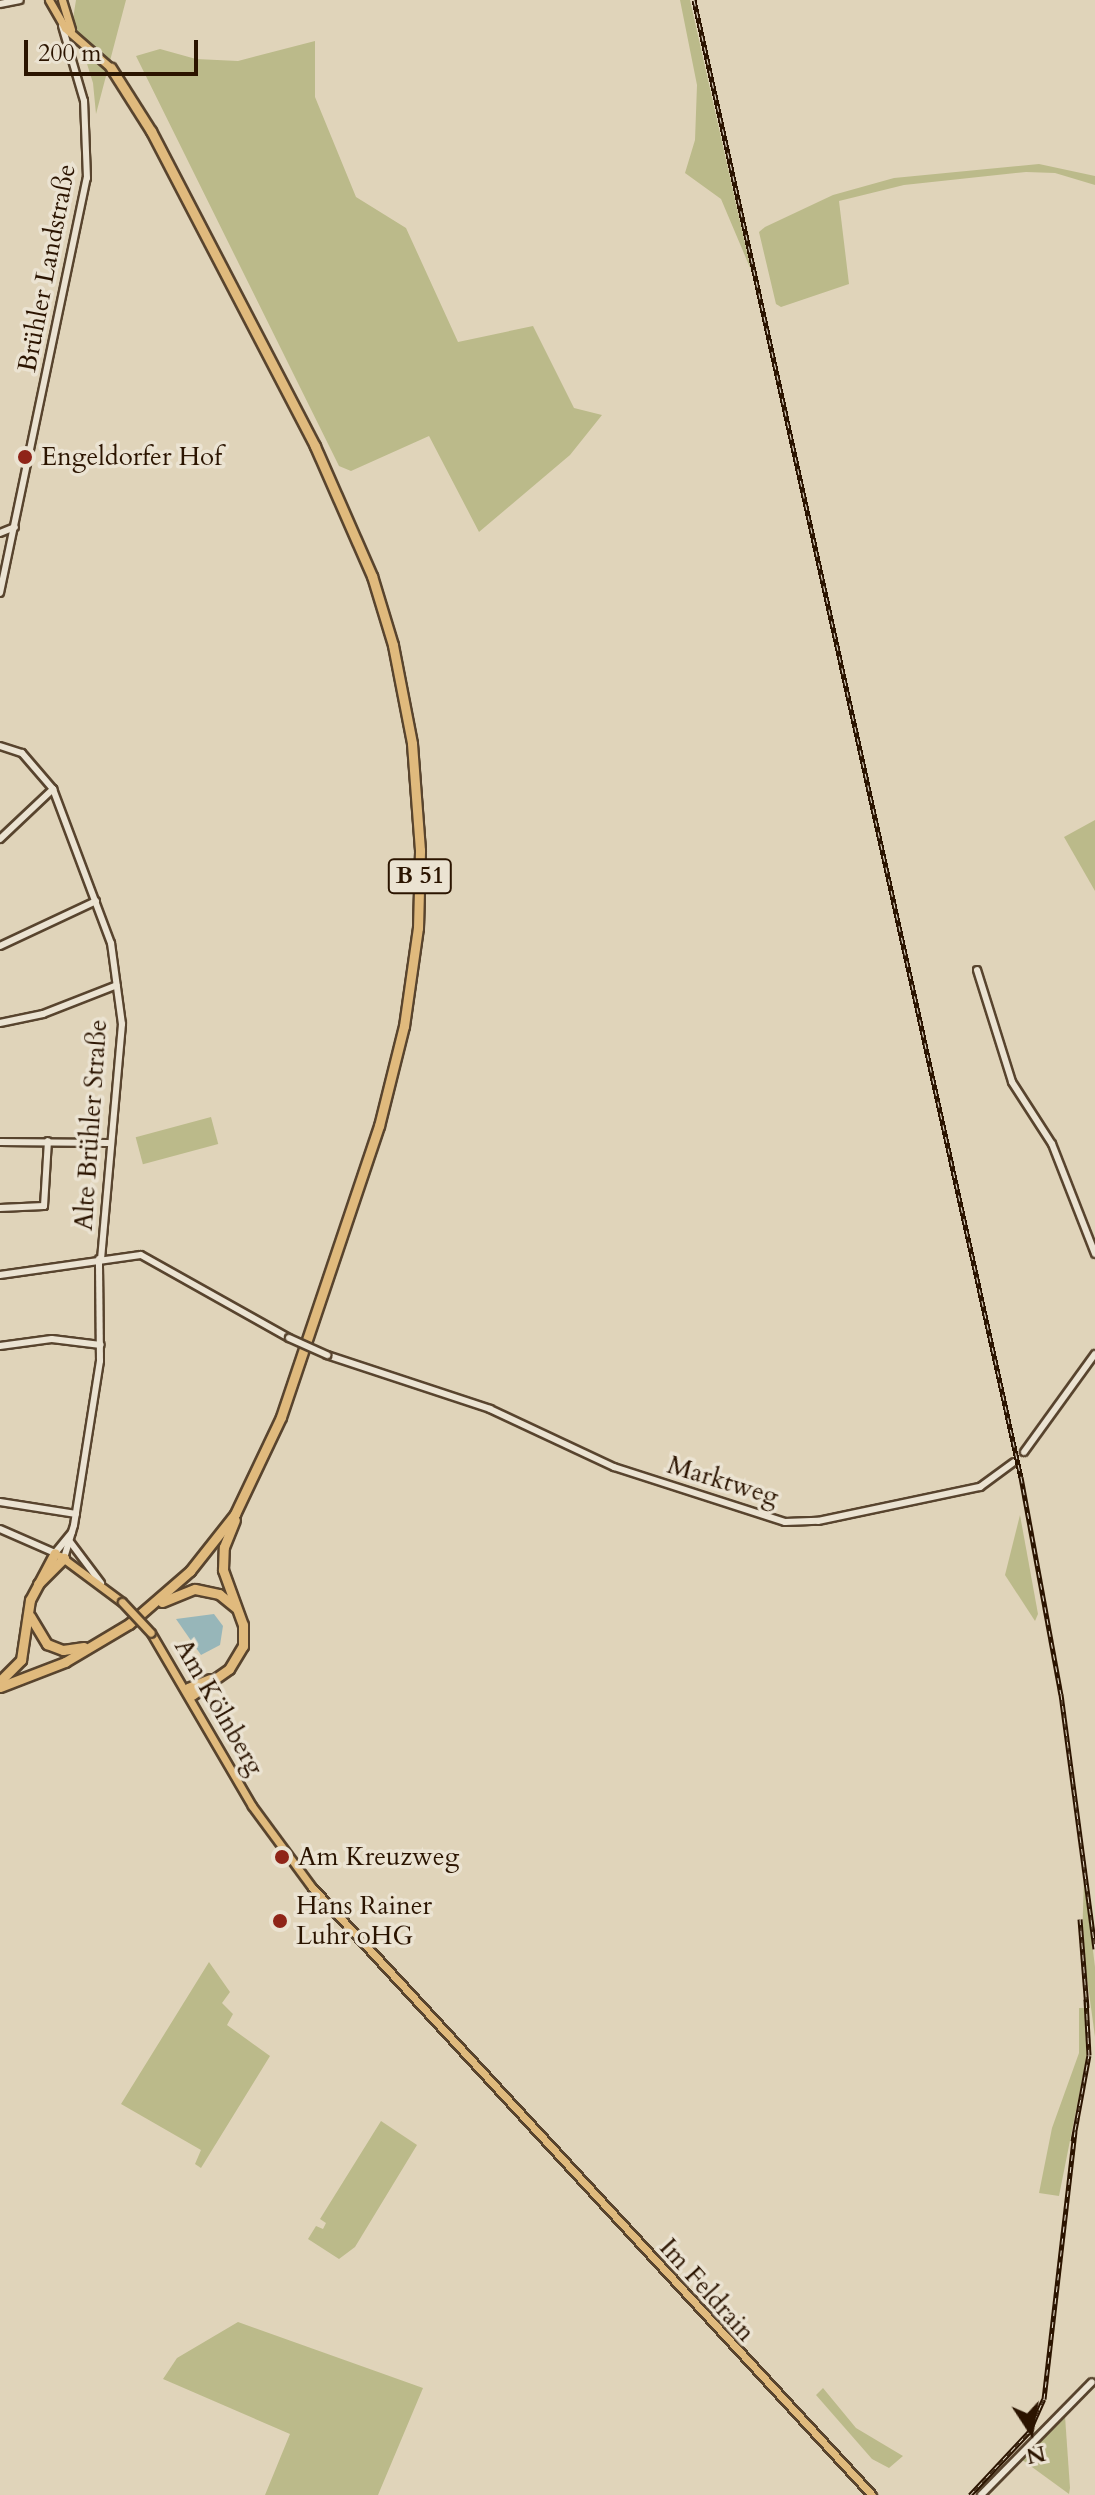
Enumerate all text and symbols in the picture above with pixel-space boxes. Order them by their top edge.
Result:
scale bar [28,24,202,74]
text: 200 m [38,37,102,70]
street label: Brühler Landstraße [12,161,82,375]
place label: Engeldorfer Hof [41,441,222,473]
marker: Engeldorfer Hof [16,448,34,466]
road number: B 51 [386,856,454,896]
street label: Alte Brühler Straße [68,1018,114,1232]
street label: Marktweg [664,1449,782,1513]
street label: Am Kölnberg [167,1633,271,1781]
place label: Am Kreuzweg [298,1841,459,1873]
marker: Am Kreuzweg [273,1848,291,1866]
place label: Hans Rainer Luhr oHG [296,1890,432,1952]
marker: Hans Rainer Luhr oHG [271,1912,289,1930]
street label: Im Feldrain [653,2232,761,2348]
north arrow [991,2391,1071,2471]
text: N [1024,2438,1048,2471]

